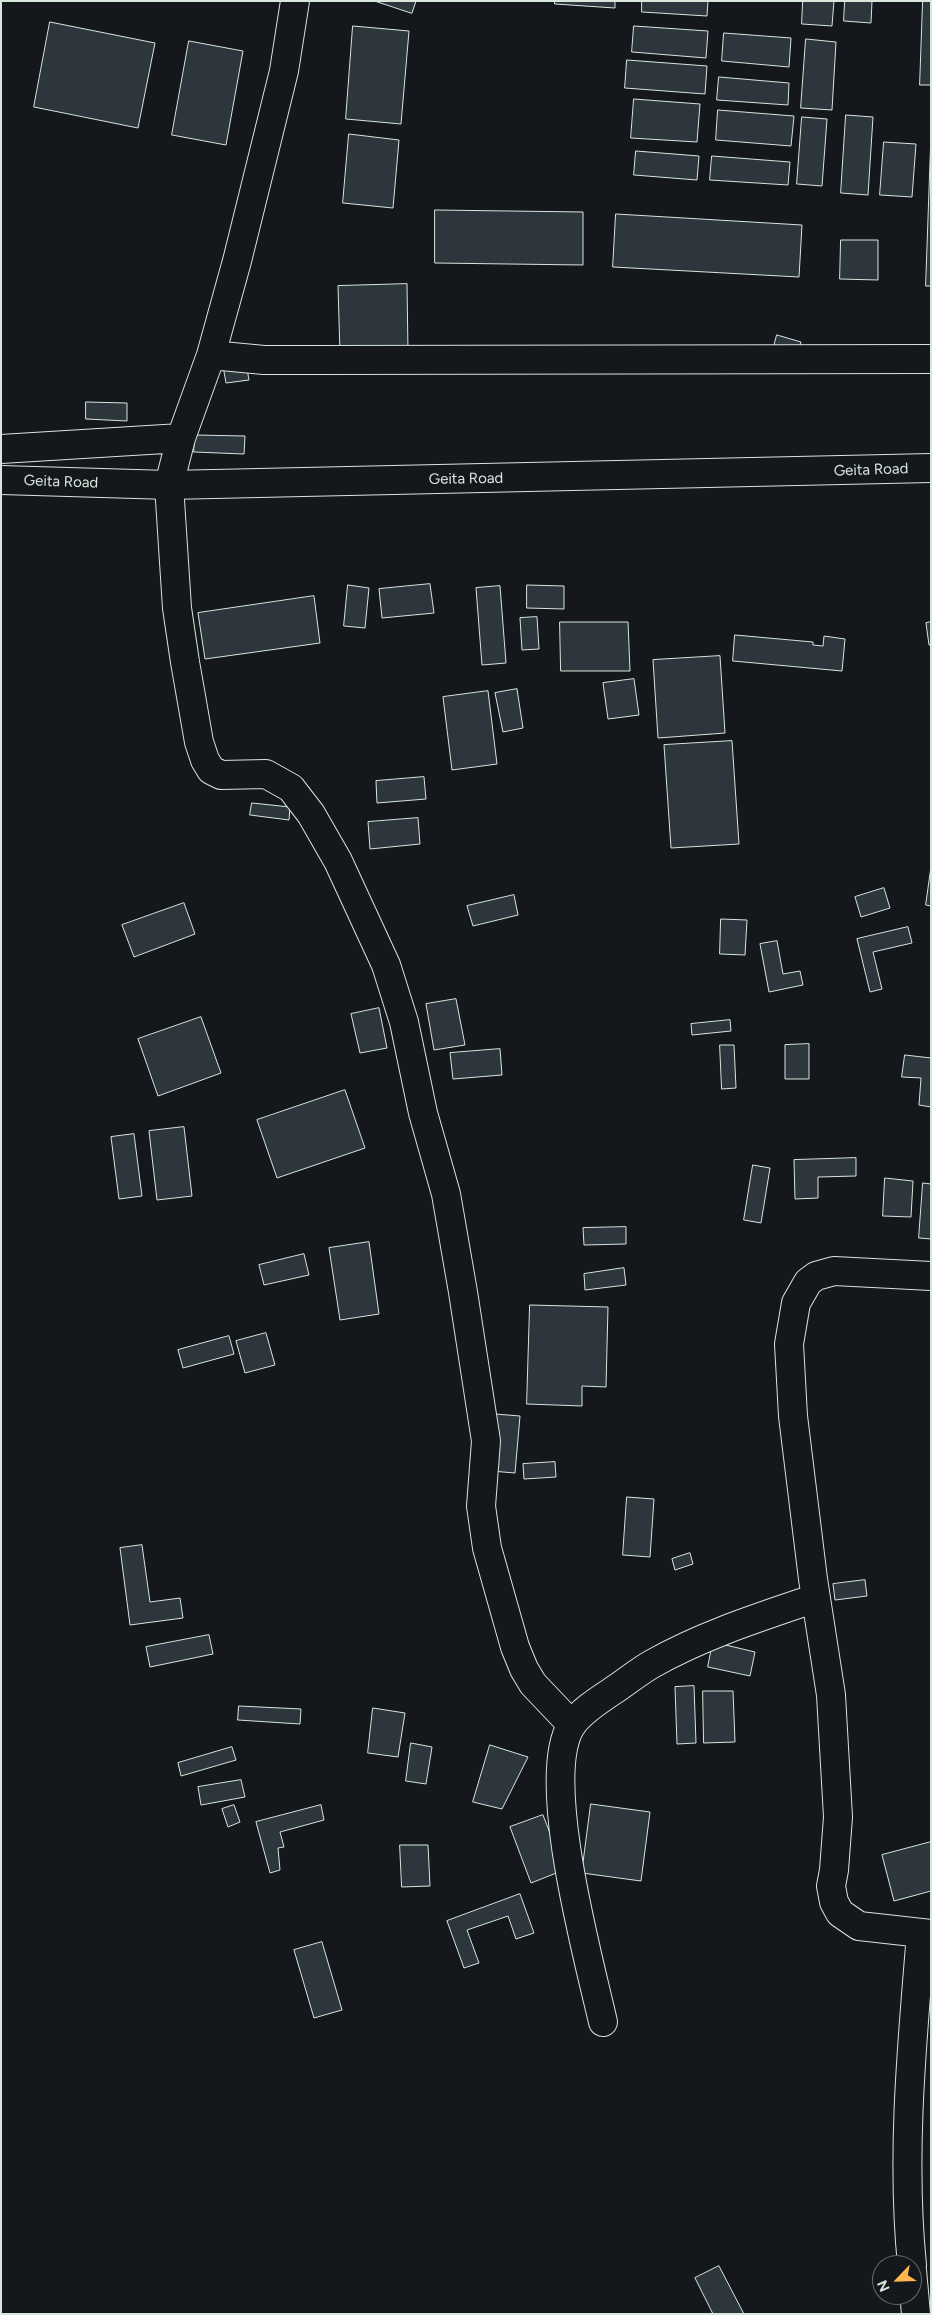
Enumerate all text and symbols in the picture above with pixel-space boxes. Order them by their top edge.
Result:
street label: Geita Road [833,460,909,480]
street label: Geita Road [429,469,503,489]
street label: Geita Road [23,472,99,492]
north arrow [872,2255,922,2305]
text: N [874,2278,894,2294]

